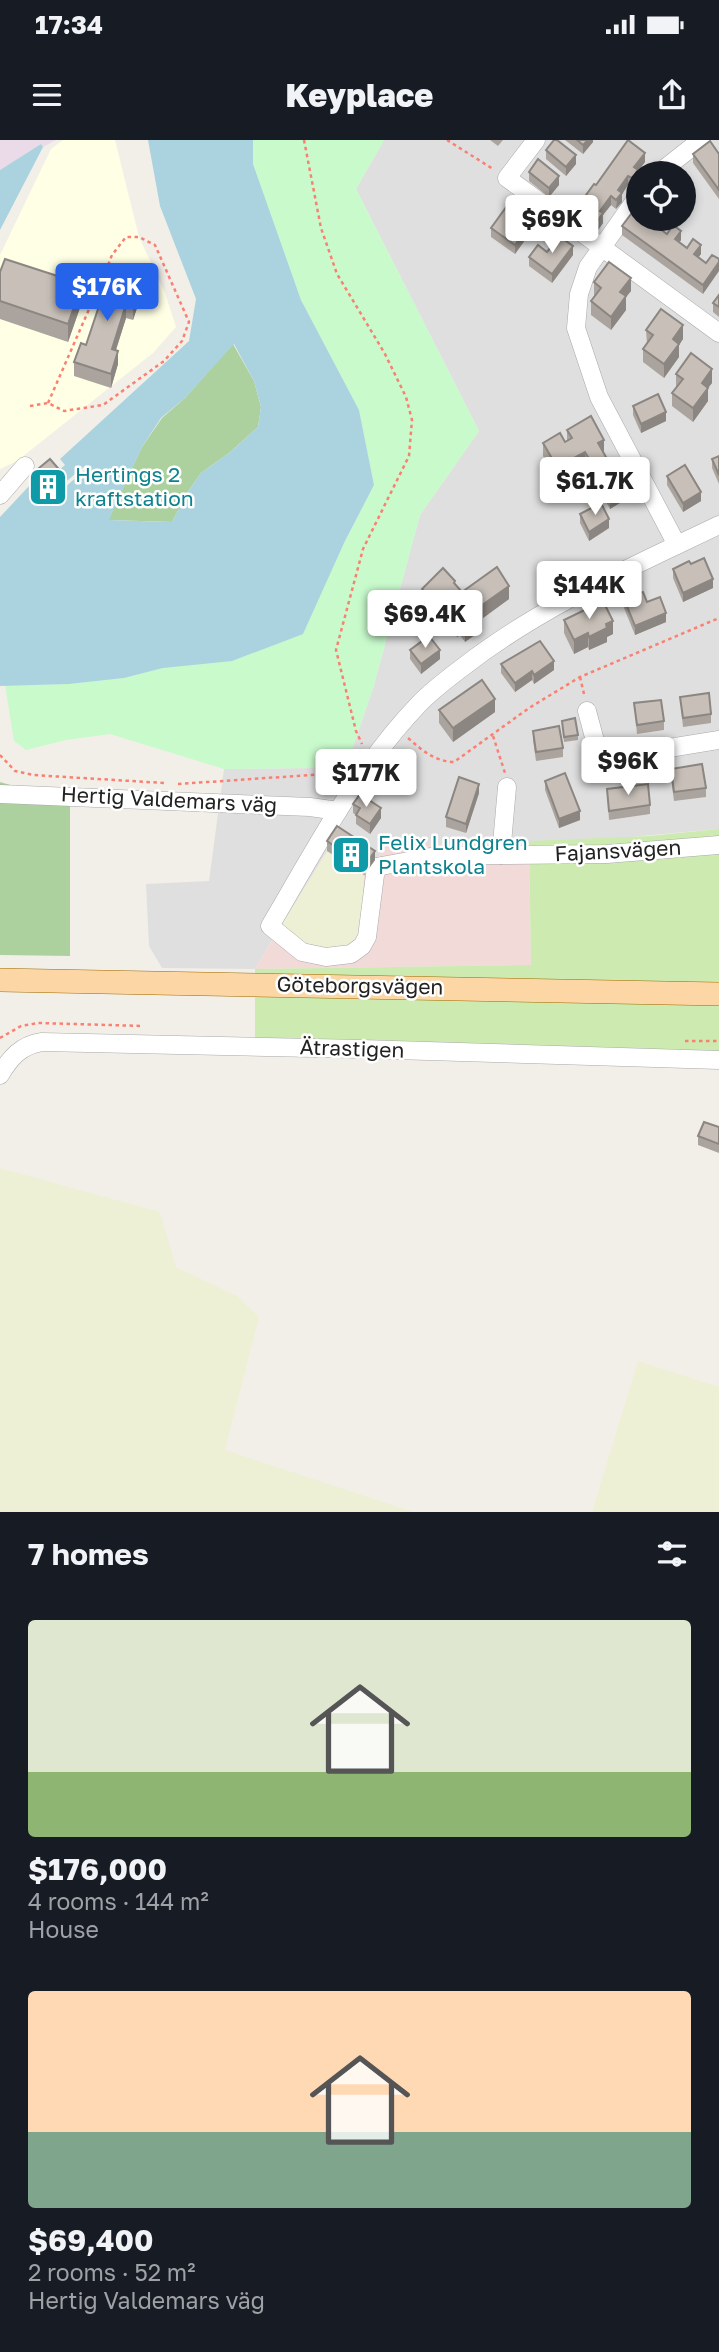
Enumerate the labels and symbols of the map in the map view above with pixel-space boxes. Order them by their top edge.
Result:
pin: $69K [511,195,593,255]
pin: $176K [58,264,156,323]
pin: $61.7K [538,458,652,517]
place label: Hertings 2 kraftstation [75,461,194,511]
building icon: Hertings 2 kraftstation [27,466,69,508]
pin: $144K [540,561,638,621]
pin: $69.4K [368,590,482,650]
pin: $96K [587,738,669,797]
pin: $177K [317,750,415,809]
street label: Hertig Valdemars väg [60,780,278,818]
place label: Felix Lundgren Plantskola [378,829,528,879]
building icon: Felix Lundgren Plantskola [330,834,372,876]
street label: Fajansvägen [554,834,682,866]
street label: Göteborgsvägen [276,971,444,999]
street label: Ätrastigen [299,1033,405,1063]

